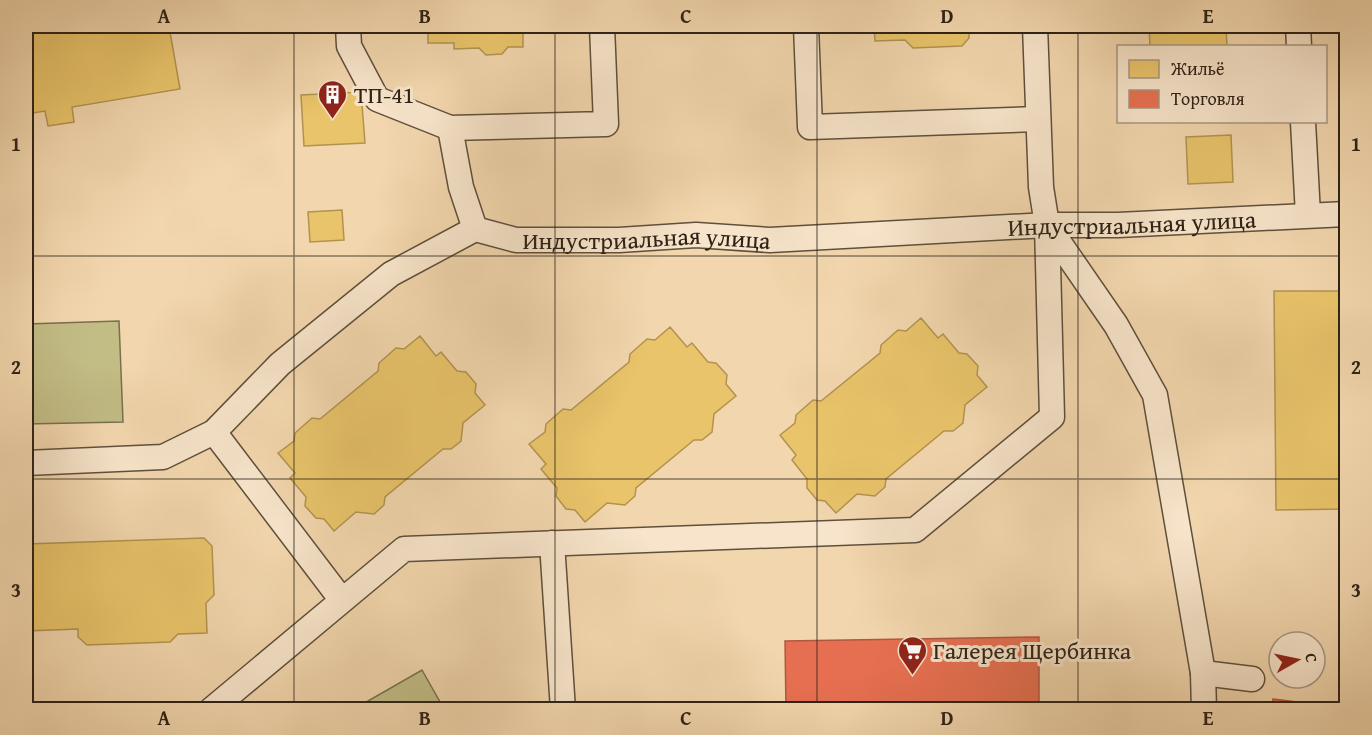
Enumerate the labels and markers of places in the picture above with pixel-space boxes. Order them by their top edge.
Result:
place label: ТП-41 [354,77,414,112]
building icon: ТП-41 [317,78,349,120]
place label: Галерея Щербинка [933,633,1132,668]
supermarket icon: Галерея Щербинка [896,634,928,676]

